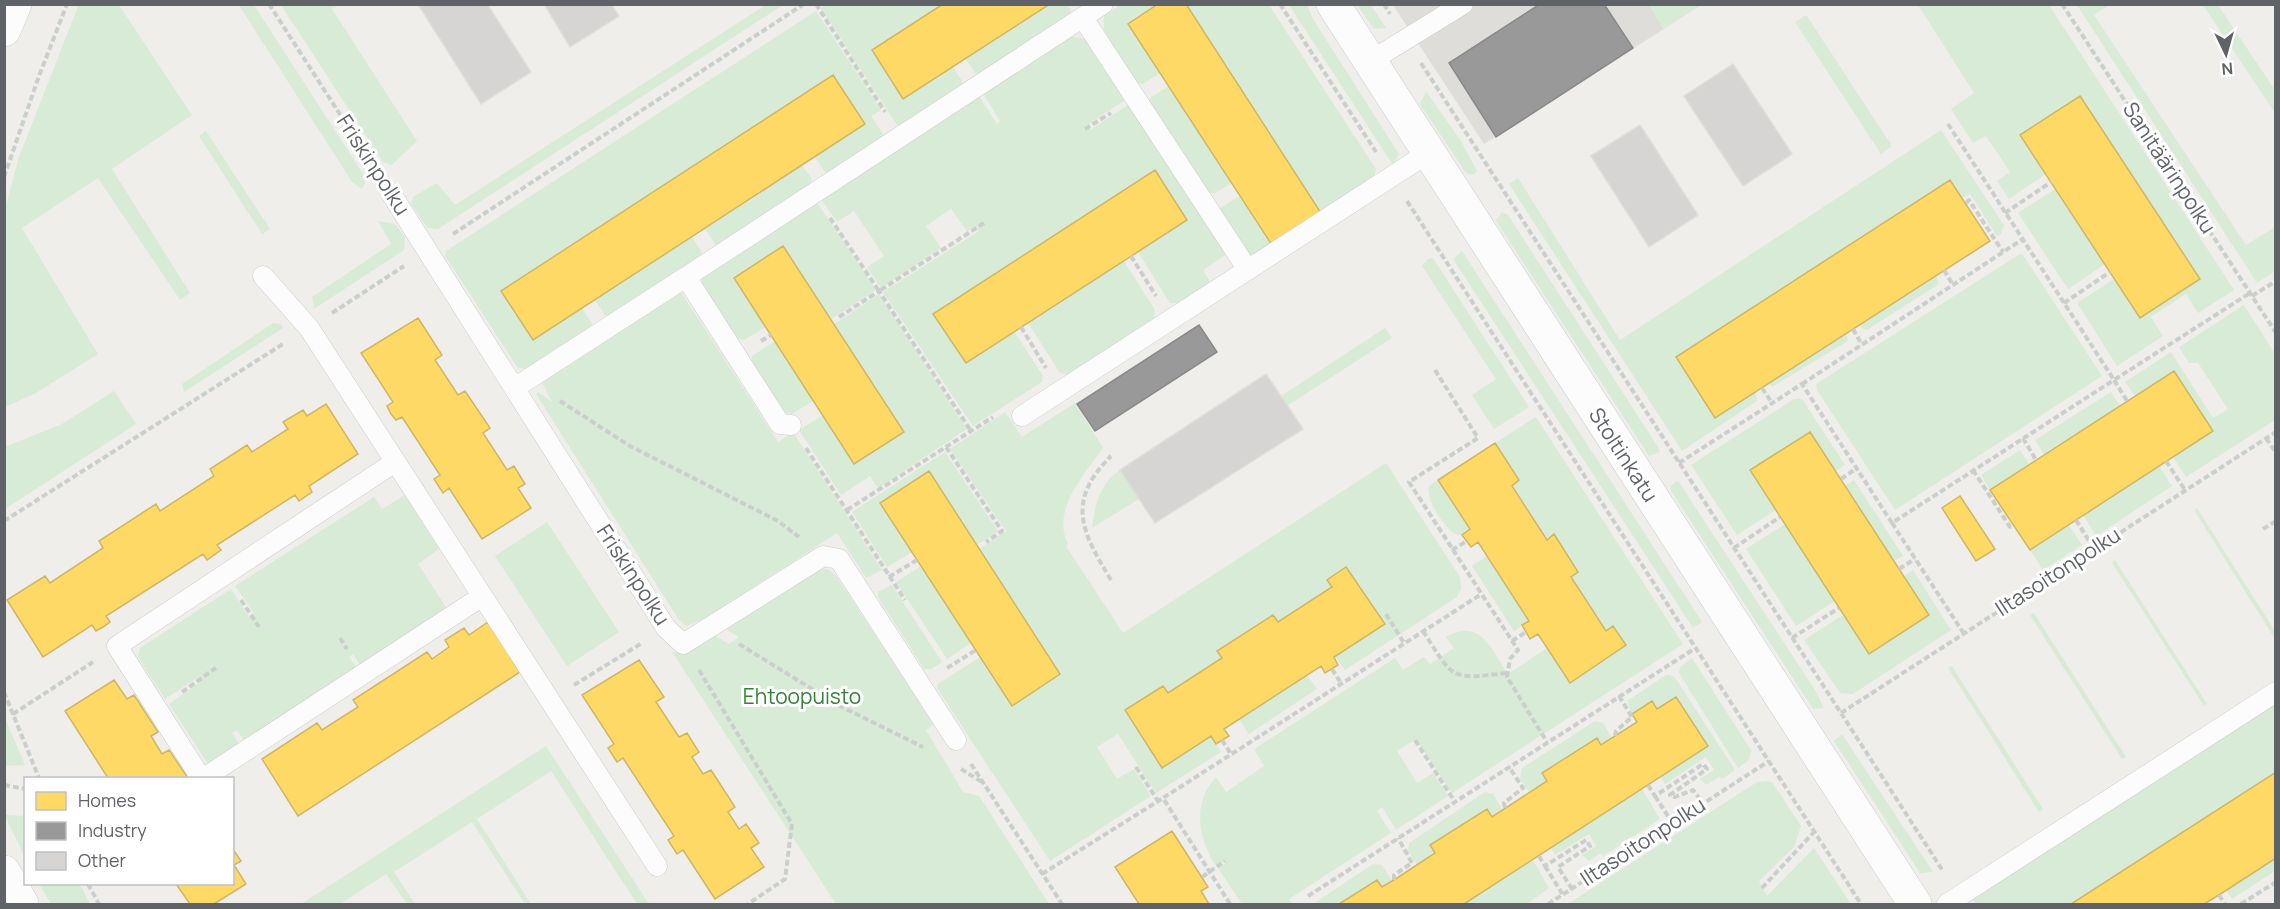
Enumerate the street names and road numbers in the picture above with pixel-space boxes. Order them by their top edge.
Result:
street label: Sanitäärinpolku [2117,96,2223,239]
street label: Friskinpolku [331,109,417,220]
street label: Stoltinkatu [1583,402,1665,507]
street label: Friskinpolku [591,519,677,630]
street label: Iltasoitonpolku [1990,520,2125,622]
street label: Iltasoitonpolku [1575,790,1710,892]

